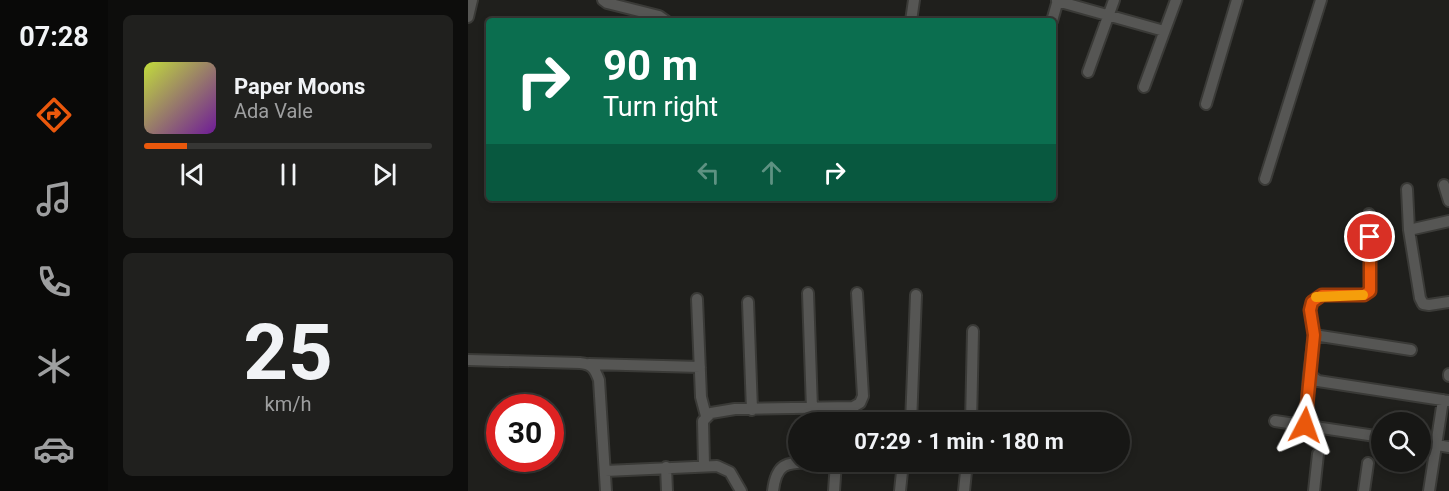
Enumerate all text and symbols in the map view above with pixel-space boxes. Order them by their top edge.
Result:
text: 07:28 [19,21,89,53]
text: 90 m [603,41,698,90]
icon: right [504,42,582,120]
text: Paper Moons [234,74,365,99]
text: Turn right [603,91,718,123]
icon: directions [33,94,75,136]
text: Ada Vale [234,99,313,123]
icon: left [692,156,725,189]
icon: ahead [755,156,788,189]
icon: right [818,156,851,189]
icon: previous [176,158,209,191]
icon: pause [272,158,305,191]
icon: next [368,158,401,191]
icon: music [33,178,75,220]
pin [1344,211,1395,262]
icon: arrive [1353,220,1386,253]
icon: phone [33,261,75,303]
text: 25 [243,307,333,398]
icon: climate [33,345,75,387]
text: km/h [265,392,311,416]
position arrow [1273,393,1337,457]
speed limit sign: 30 [486,394,564,472]
map controls [1371,412,1431,472]
button: search [1371,412,1431,472]
icon: car [33,428,75,470]
text: 07:29 · 1 min · 180 m [854,429,1064,454]

